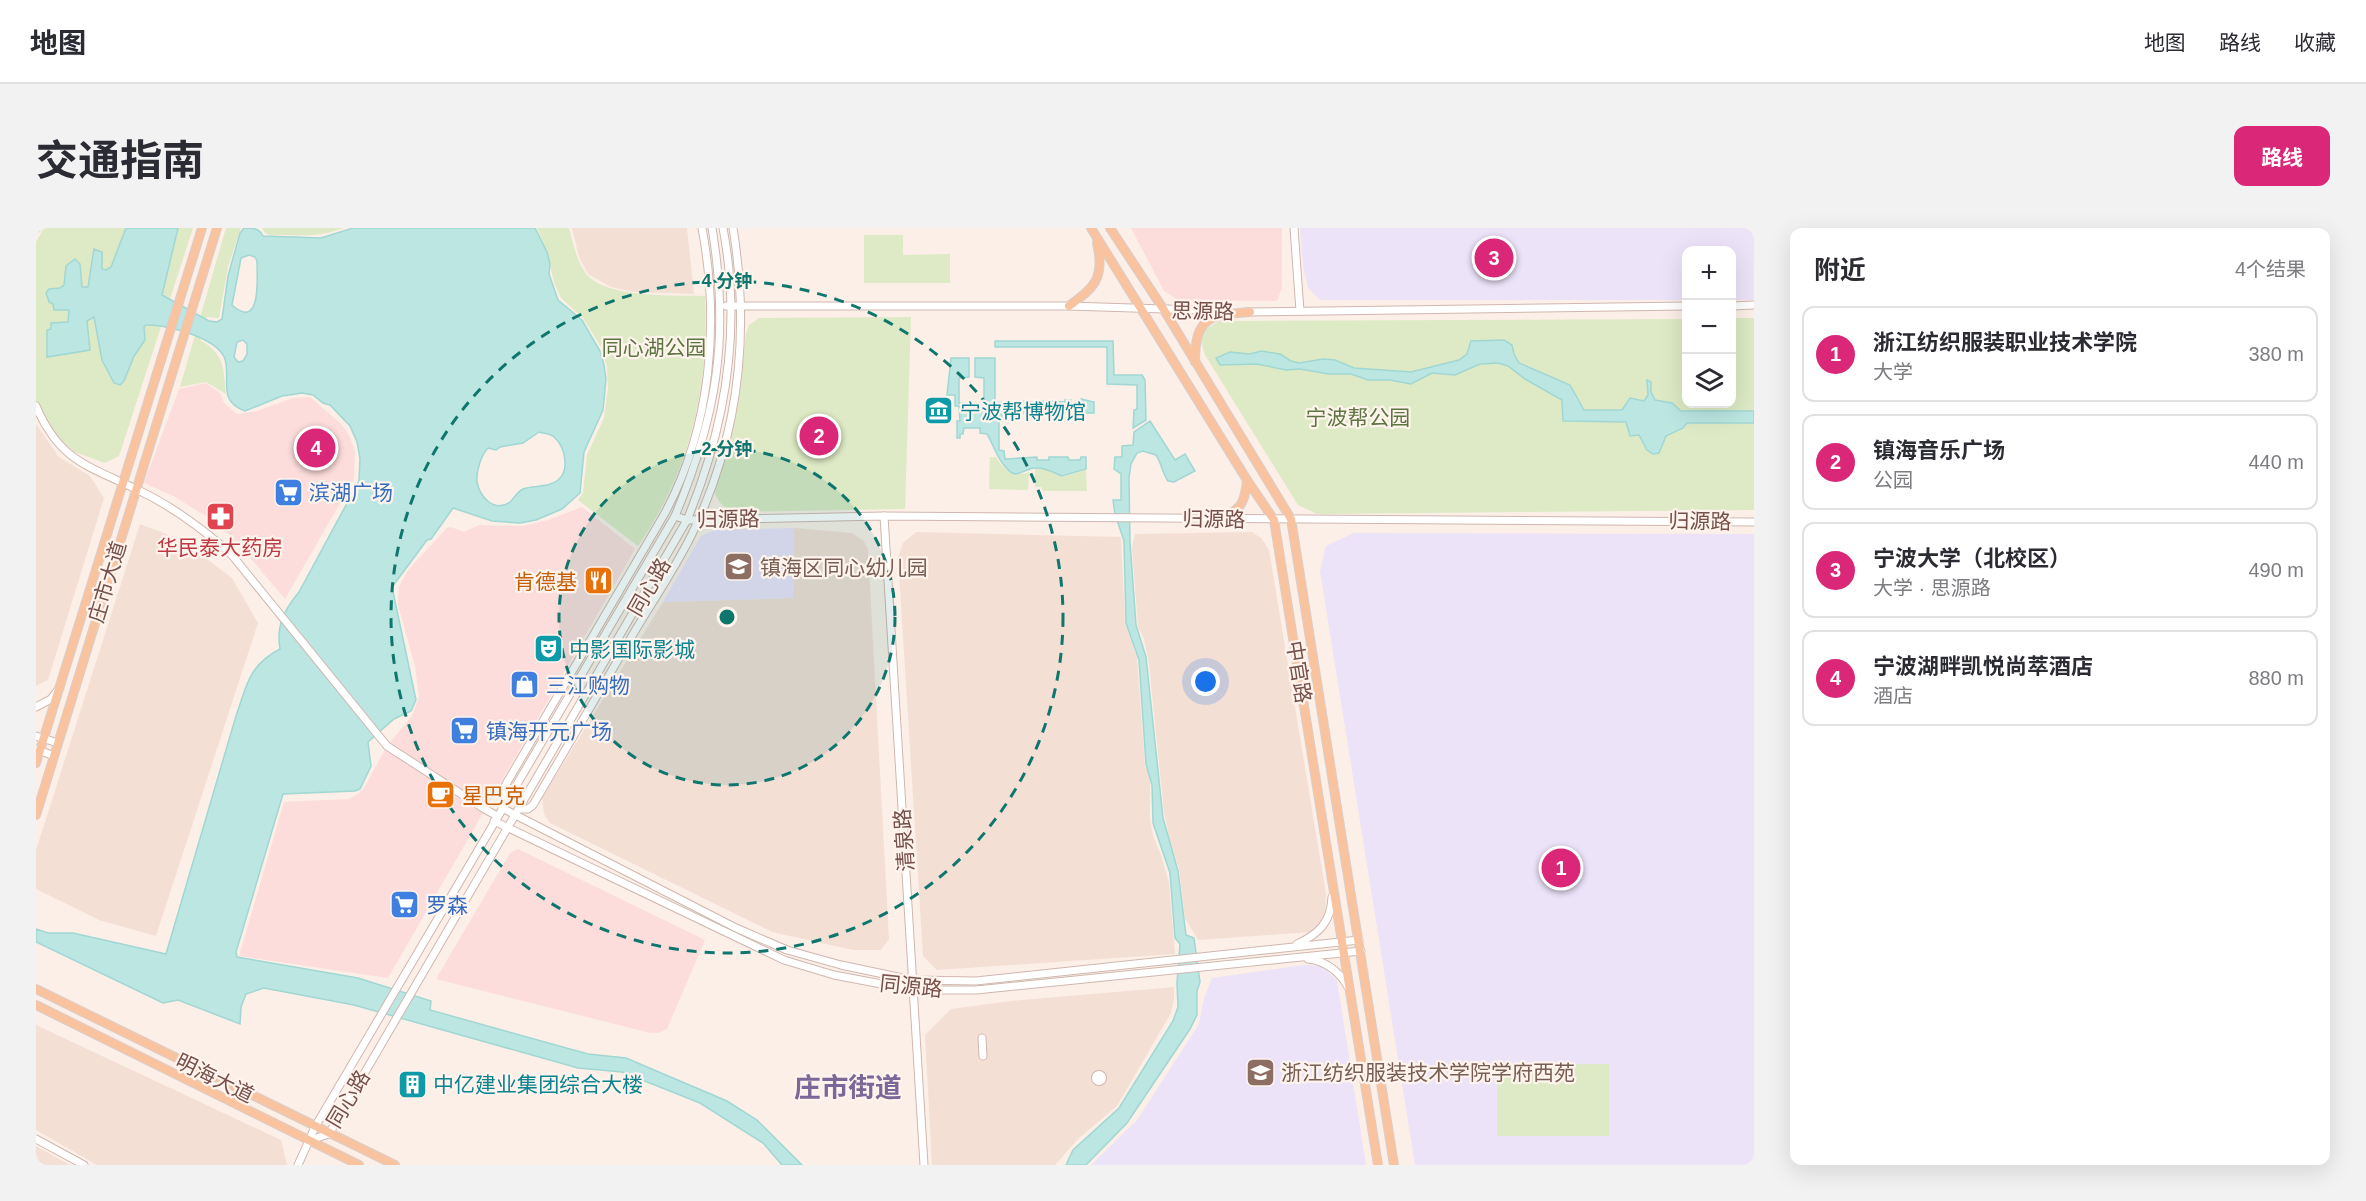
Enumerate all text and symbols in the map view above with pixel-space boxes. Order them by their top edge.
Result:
text: 地图 [30,28,86,59]
text: 地图 [2144,31,2186,54]
text: 路线 [2219,31,2261,54]
text: 收藏 [2294,31,2336,54]
button: 路线 [2234,126,2330,186]
text: 交通指南 [36,137,204,184]
pin: 3 [1474,236,1514,280]
map controls [1682,246,1736,408]
button: + [1682,246,1736,300]
text: 附近 [1814,255,1866,285]
text: 4个结果 [2235,258,2306,280]
text: 4 分钟 [701,271,753,291]
street label: 思源路 [1171,299,1235,323]
button: − [1682,300,1736,354]
text: 浙江纺织服装职业技术学院 [1873,330,2137,355]
park label: 同心湖公园 [602,336,707,359]
text: 1 [1830,343,1841,365]
text: 380 m [2248,343,2304,365]
button: layers [1682,354,1736,408]
text: 大学 [1873,361,1913,383]
museum icon: 宁波帮博物馆 [923,395,955,427]
place label: 宁波帮博物馆 [960,400,1086,423]
park label: 宁波帮公园 [1306,406,1411,429]
pin: 2 [800,414,838,458]
pin: 4 [296,426,336,470]
text: 镇海音乐广场 [1873,438,2005,463]
text: 2 分钟 [701,439,753,459]
text: 2 [1830,451,1841,473]
text: 440 m [2248,451,2304,473]
text: 公园 [1873,469,1913,491]
supermarket icon: 滨湖广场 [272,476,304,508]
place label: 滨湖广场 [309,481,393,504]
pharmacy icon: 华民泰大药房 [204,500,236,532]
street label: 归源路 [696,507,760,531]
street label: 归源路 [1182,507,1246,531]
street label: 归源路 [1668,509,1732,533]
place label: 华民泰大药房 [157,536,283,559]
street label: 庄市大道 [84,538,130,626]
text: 宁波大学（北校区） [1873,546,2071,571]
school or university icon: 镇海区同心幼儿园 [723,551,755,583]
street label: 同心路 [623,554,675,620]
place label: 镇海区同心幼儿园 [760,556,928,579]
text: 3 [1830,559,1841,581]
text: 490 m [2248,559,2304,581]
restaurant icon: 肯德基 [582,565,614,597]
place label: 肯德基 [514,570,577,593]
text: 大学 · 思源路 [1873,577,1991,599]
centre of rings [717,607,737,627]
theatre icon: 中影国际影城 [532,633,564,665]
place label: 中影国际影城 [569,638,695,661]
street label: 中官路 [1283,639,1315,705]
text: 宁波湖畔凯悦尚萃酒店 [1873,654,2093,679]
your location [1191,667,1220,696]
text: 4 [1830,667,1841,689]
text: 880 m [2248,667,2304,689]
shop icon: 三江购物 [509,669,541,701]
place label: 三江购物 [546,674,630,697]
text: 酒店 [1873,685,1913,707]
supermarket icon: 镇海开元广场 [449,715,481,747]
place label: 镇海开元广场 [486,720,612,743]
cafe icon: 星巴克 [425,779,457,811]
place label: 星巴克 [462,784,525,807]
street label: 清泉路 [890,808,918,872]
pin: 1 [1542,846,1580,890]
supermarket icon: 罗森 [389,889,421,921]
place label: 罗森 [426,894,468,917]
street label: 同源路 [878,971,944,1001]
street label: 明海大道 [172,1049,258,1107]
school or university icon: 浙江纺织服装技术学院学府西苑 [1244,1056,1276,1088]
place label: 浙江纺织服装技术学院学府西苑 [1281,1061,1575,1084]
street label: 同心路 [322,1066,374,1132]
building icon: 中亿建业集团综合大楼 [396,1068,428,1100]
place label: 中亿建业集团综合大楼 [433,1073,643,1096]
district label: 庄市街道 [794,1073,902,1103]

